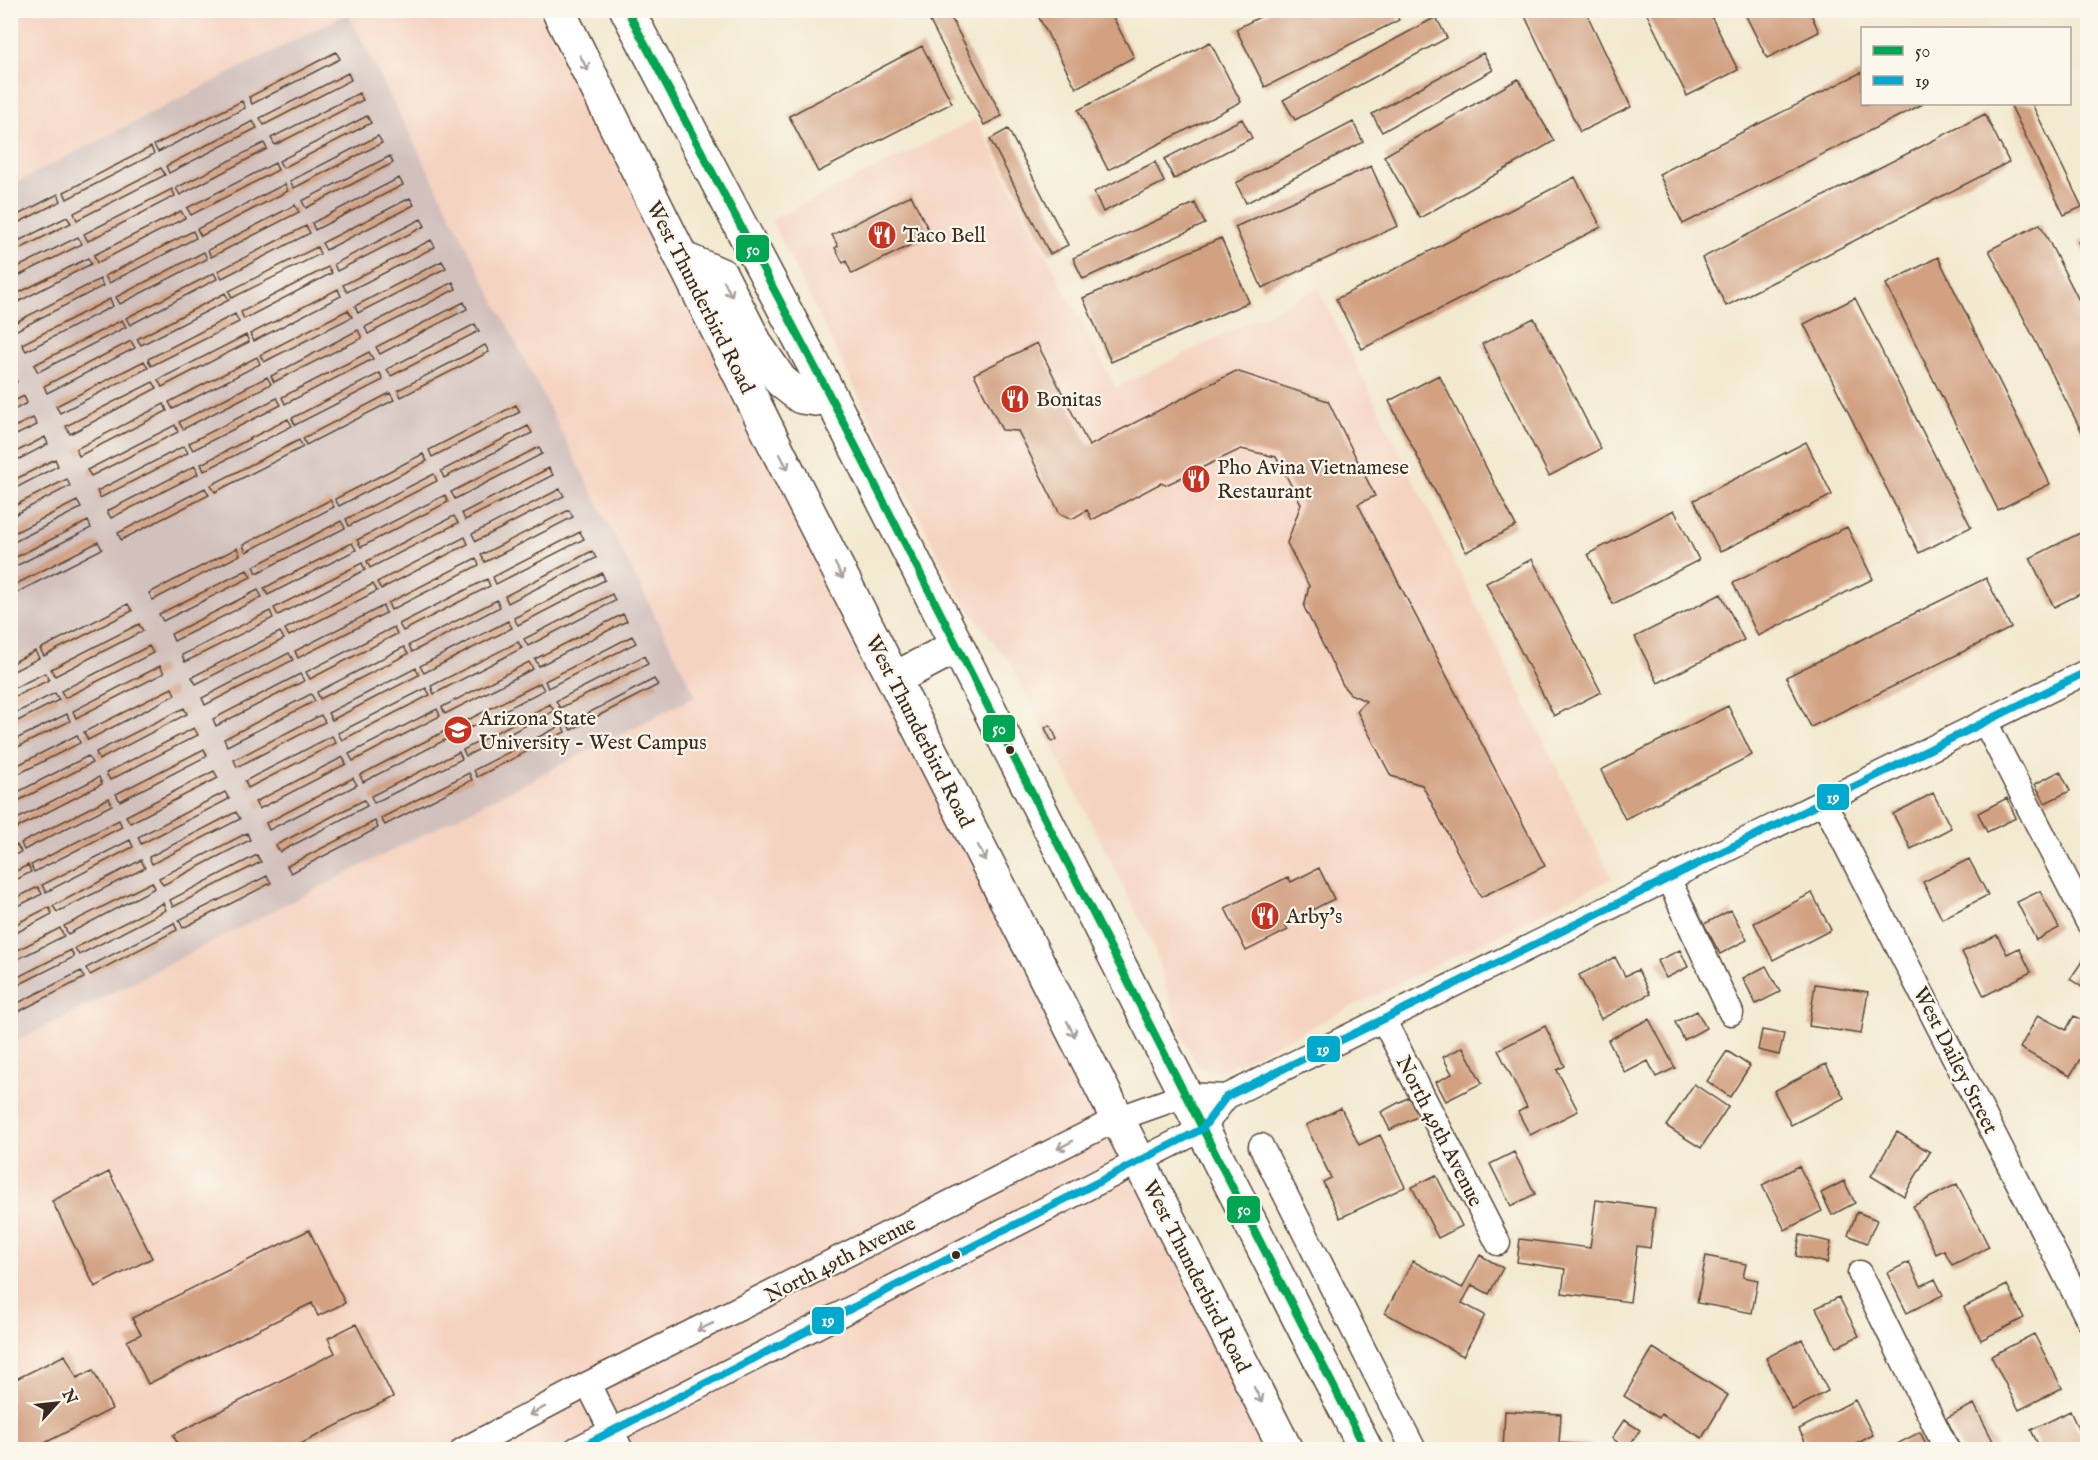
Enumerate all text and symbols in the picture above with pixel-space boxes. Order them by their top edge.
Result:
legend [1861,27,2071,105]
text: 50 [1915,41,1930,64]
one-way arrow [578,53,590,71]
text: 19 [1915,71,1930,94]
street label: West Thunderbird Road [639,197,760,399]
restaurant icon: Taco Bell [866,219,898,251]
place label: Taco Bell [903,223,986,250]
line badge: 50 [735,234,770,263]
text: 50 [746,241,760,261]
one-way arrow [722,280,734,297]
restaurant icon: Bonitas [999,383,1031,415]
place label: Bonitas [1036,387,1102,414]
one-way arrow [779,453,790,471]
place label: Pho Avina Vietnamese Restaurant [1217,455,1409,506]
restaurant icon: Pho Avina Vietnamese Restaurant [1180,463,1212,495]
one-way arrow [833,561,845,579]
street label: West Thunderbird Road [858,631,979,833]
place label: Arizona State University - West Campus [478,706,707,757]
school or university icon: Arizona State University - West Campus [442,714,474,746]
line badge: 50 [982,714,1016,743]
text: 50 [992,720,1006,740]
unlabelled marker [1004,744,1016,756]
line badge: 19 [1816,783,1850,811]
text: 19 [1827,789,1839,809]
one-way arrow [977,844,988,862]
restaurant icon: Arby's [1249,900,1281,932]
place label: Arby's [1285,904,1342,931]
street label: West Dailey Street [1906,983,2003,1139]
one-way arrow [1066,1020,1078,1038]
line badge: 19 [1306,1035,1341,1063]
text: 19 [1317,1041,1329,1061]
street label: North 49th Avenue [1389,1052,1489,1212]
one-way arrow [1056,1140,1074,1151]
street label: West Thunderbird Road [1135,1176,1256,1378]
line badge: 50 [1226,1195,1261,1224]
text: 50 [1237,1201,1251,1221]
street label: North 49th Avenue [761,1210,921,1310]
unlabelled marker [950,1249,962,1261]
line badge: 19 [811,1306,845,1335]
text: 19 [822,1312,834,1332]
one-way arrow [697,1321,715,1333]
north arrow [27,1373,87,1433]
text: N [56,1385,81,1408]
one-way arrow [1253,1386,1264,1404]
one-way arrow [528,1406,546,1418]

